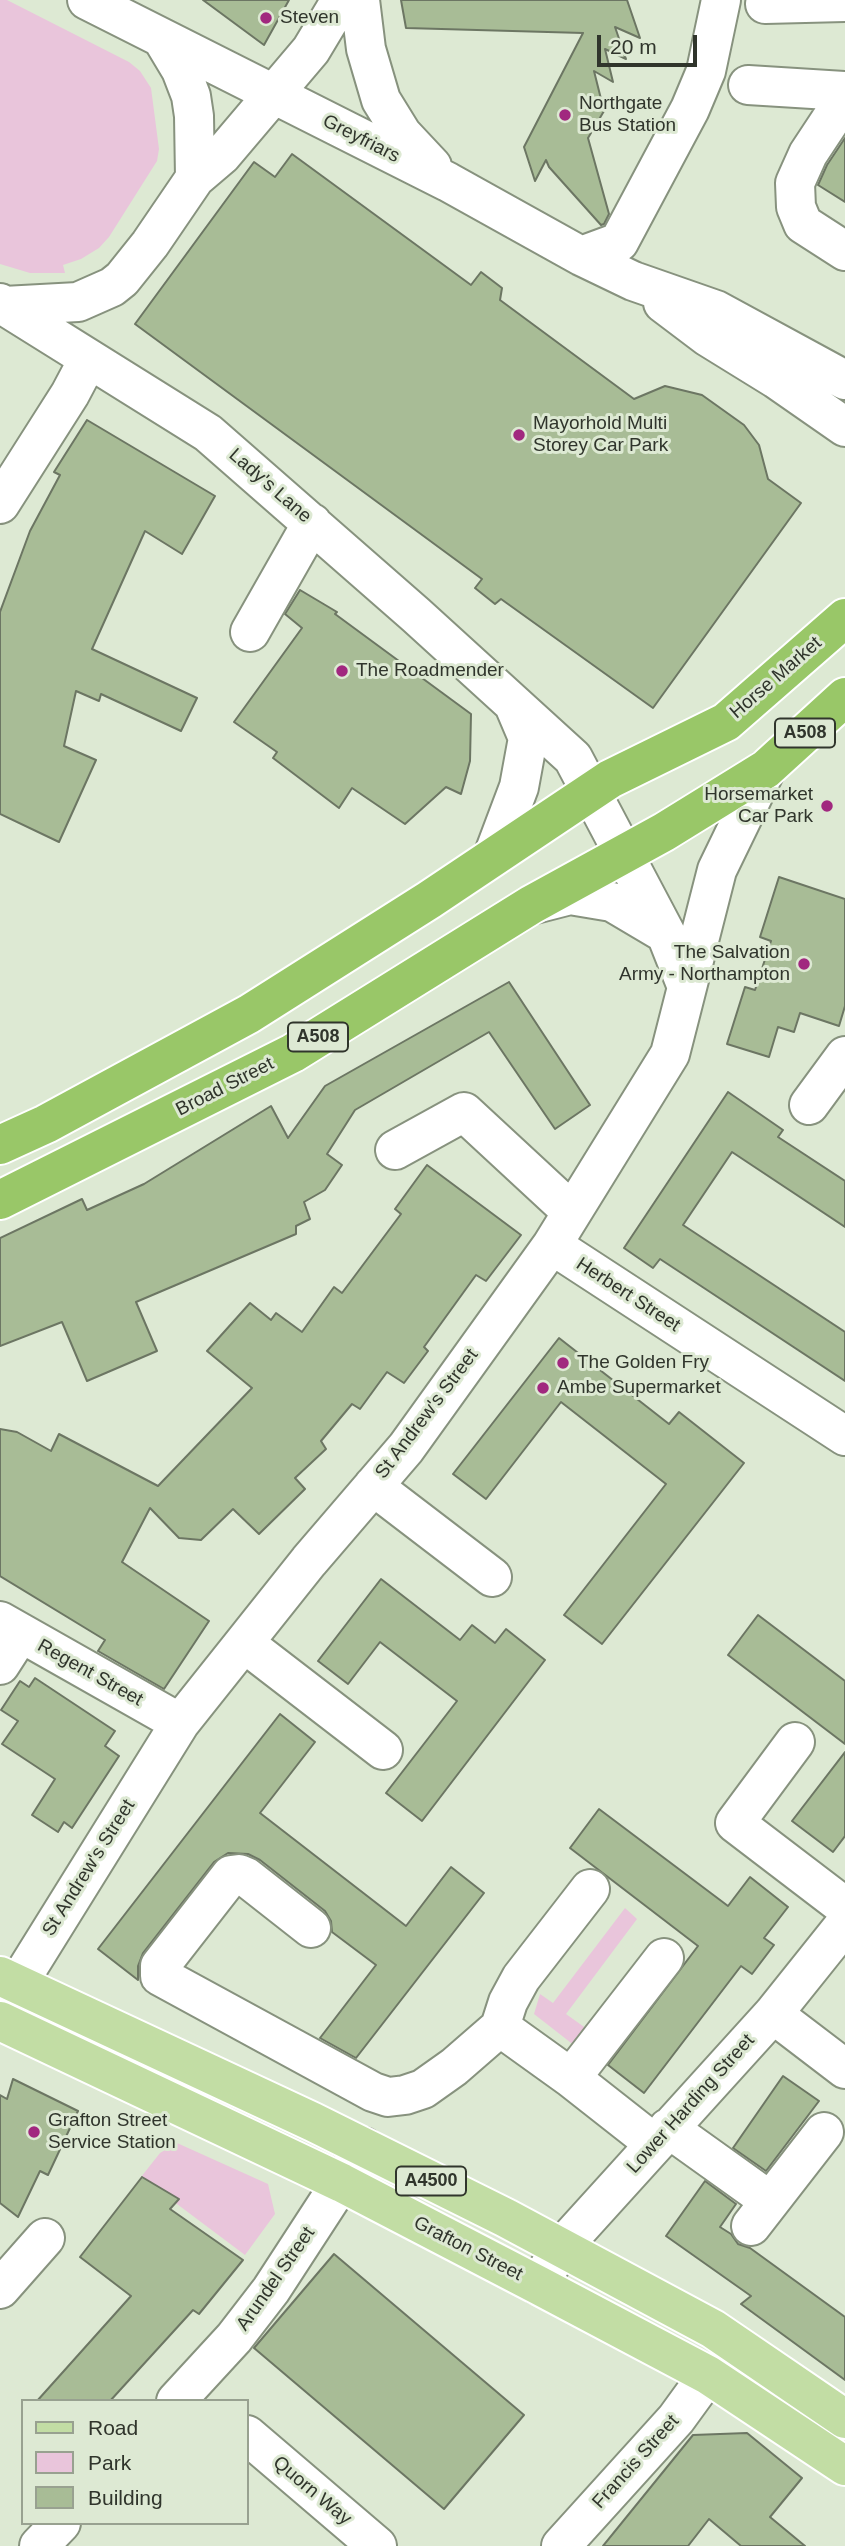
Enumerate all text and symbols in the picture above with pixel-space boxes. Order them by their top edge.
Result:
place label: Steven [280,7,339,29]
marker: Steven [258,10,274,26]
scale bar [600,21,700,65]
text: 20 m [610,35,657,58]
place label: Northgate Bus Station [579,93,676,137]
marker: Northgate Bus Station [557,107,573,123]
street label: Greyfriars [319,110,403,168]
place label: Mayorhold Multi Storey Car Park [533,413,668,457]
marker: Mayorhold Multi Storey Car Park [511,427,527,443]
street label: Lady's Lane [224,444,316,528]
street label: Horse Market [725,632,827,724]
place label: The Roadmender [356,660,504,682]
marker: The Roadmender [334,663,350,679]
road number: A508 [775,718,835,748]
place label: Horsemarket Car Park [704,784,813,828]
marker: Horsemarket Car Park [819,798,835,814]
place label: The Salvation Army - Northampton [619,942,790,986]
marker: The Salvation Army - Northampton [796,956,812,972]
road number: A508 [288,1022,348,1052]
street label: Broad Street [172,1053,278,1121]
street label: Herbert Street [572,1253,684,1337]
street label: St Andrew's Street [371,1345,483,1483]
place label: The Golden Fry [577,1352,709,1374]
marker: The Golden Fry [555,1355,571,1371]
place label: Ambe Supermarket [557,1377,721,1399]
marker: Ambe Supermarket [535,1380,551,1396]
street label: Regent Street [33,1635,147,1711]
street label: St Andrew's Street [38,1795,140,1941]
street label: Lower Harding Street [622,2030,760,2178]
place label: Grafton Street Service Station [48,2110,176,2154]
marker: Grafton Street Service Station [26,2124,42,2140]
road number: A4500 [396,2166,466,2196]
street label: Grafton Street [410,2212,526,2286]
street label: Arundel Street [232,2223,320,2335]
legend [21,2399,248,2525]
street label: Francis Street [588,2410,684,2514]
text: Road [88,2416,138,2439]
text: Park [88,2451,131,2474]
street label: Quorn Way [268,2452,356,2530]
text: Building [88,2486,163,2509]

